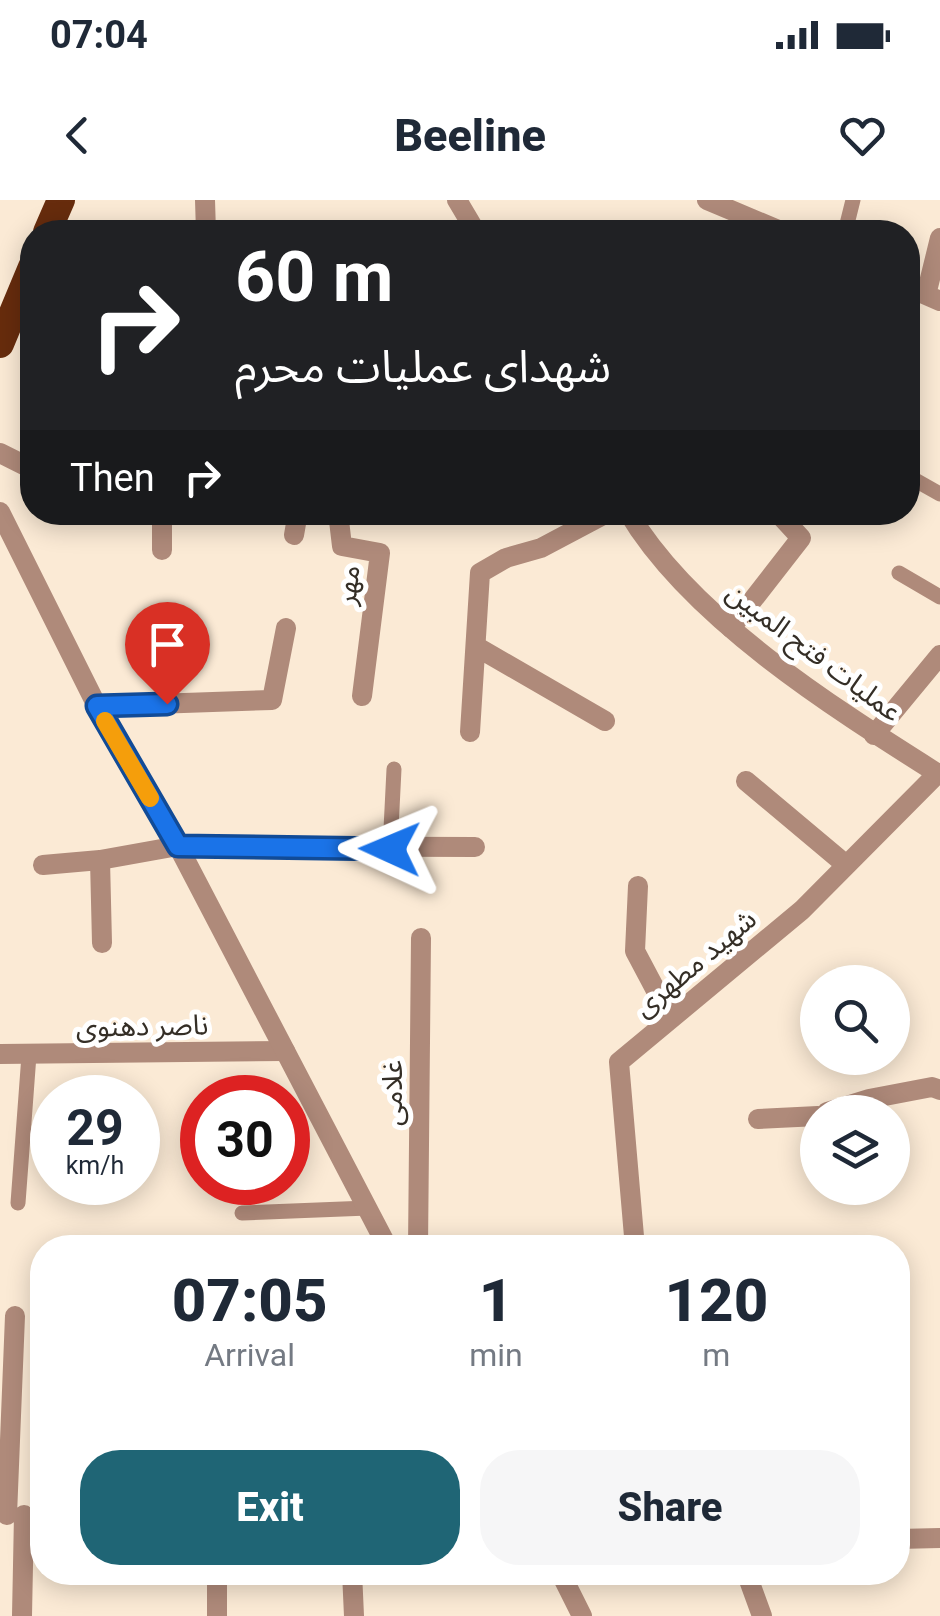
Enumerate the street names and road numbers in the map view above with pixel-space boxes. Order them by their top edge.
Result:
street label: مهر [329,563,367,608]
street label: عملیات فتح المبین [718,575,908,732]
street label: شهید مطهری [627,902,763,1024]
street label: ناصر دهنوی [75,1008,209,1044]
street label: غلامی [376,1060,409,1126]

